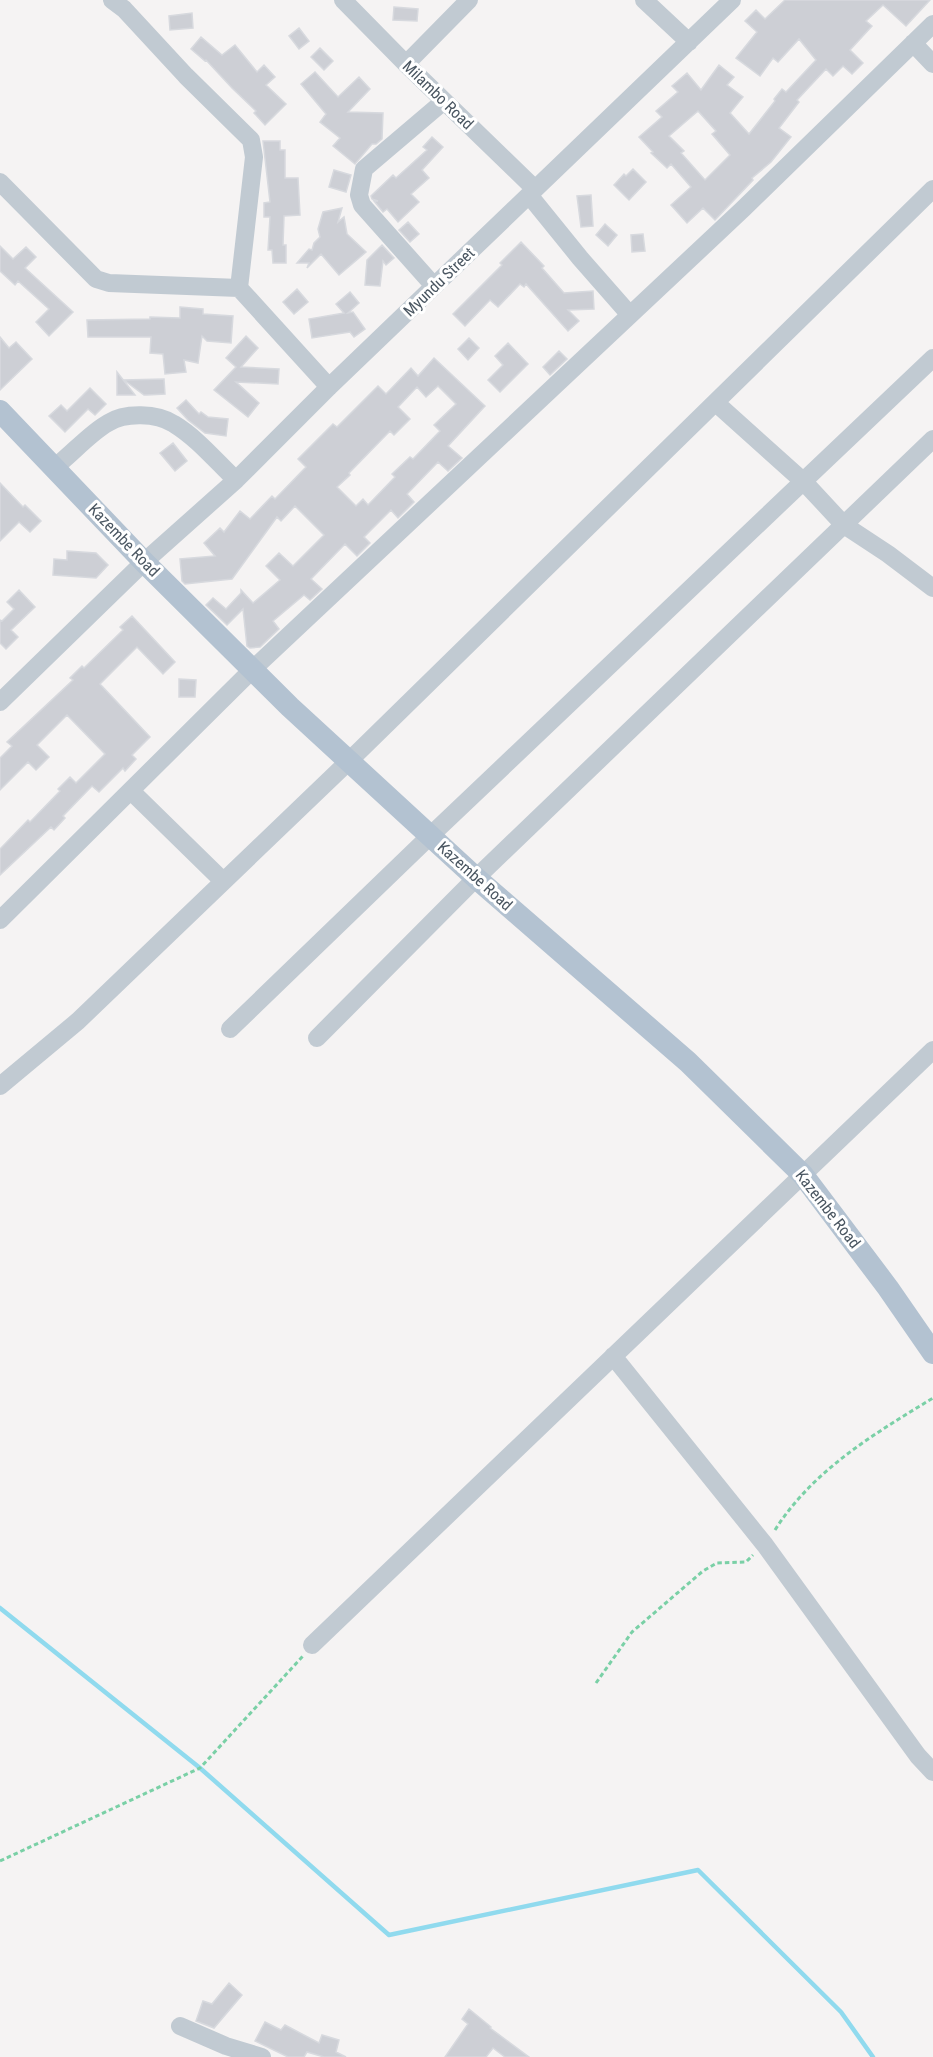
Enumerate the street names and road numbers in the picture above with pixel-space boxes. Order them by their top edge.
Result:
street label: Milambo Road [399,57,477,133]
street label: Myundu Street [400,243,479,320]
street label: Kazembe Road [85,500,163,580]
street label: Kazembe Road [434,837,516,915]
street label: Kazembe Road [792,1166,864,1252]

